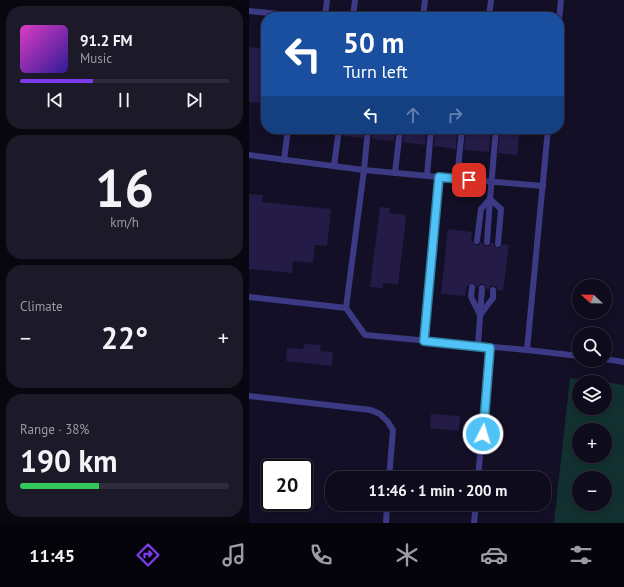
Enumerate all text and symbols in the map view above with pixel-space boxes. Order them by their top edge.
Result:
text: 50 m [343,24,404,61]
icon: left [277,28,329,80]
text: 91.2 FM [80,31,133,50]
text: Music [80,50,112,67]
text: Turn left [343,60,408,83]
icon: previous [44,89,66,111]
icon: pause [113,89,135,111]
icon: next [183,89,205,111]
icon: left [360,104,382,126]
icon: ahead [402,104,424,126]
icon: right [444,104,466,126]
text: 16 [95,154,154,221]
pin [452,163,486,197]
icon: arrive [458,169,480,191]
text: km/h [110,214,139,231]
north arrow [572,279,612,319]
map controls [572,279,612,511]
text: Climate [20,298,63,315]
text: 22° [101,318,148,357]
text: − [20,324,31,352]
text: + [218,324,229,352]
button: search [572,327,612,367]
button: layers [572,375,612,415]
position arrow [462,413,504,455]
text: Range · 38% [20,421,89,438]
button: + [572,423,612,463]
text: 190 km [20,441,118,480]
speed limit sign: 20 [261,459,313,511]
button: − [572,471,612,511]
text: 11:46 · 1 min · 200 m [369,481,507,500]
icon: directions [134,541,162,569]
icon: music [220,541,248,569]
icon: phone [307,541,335,569]
icon: climate [393,541,421,569]
icon: car [480,541,508,569]
icon: filters [567,541,595,569]
text: 11:45 [29,544,75,567]

